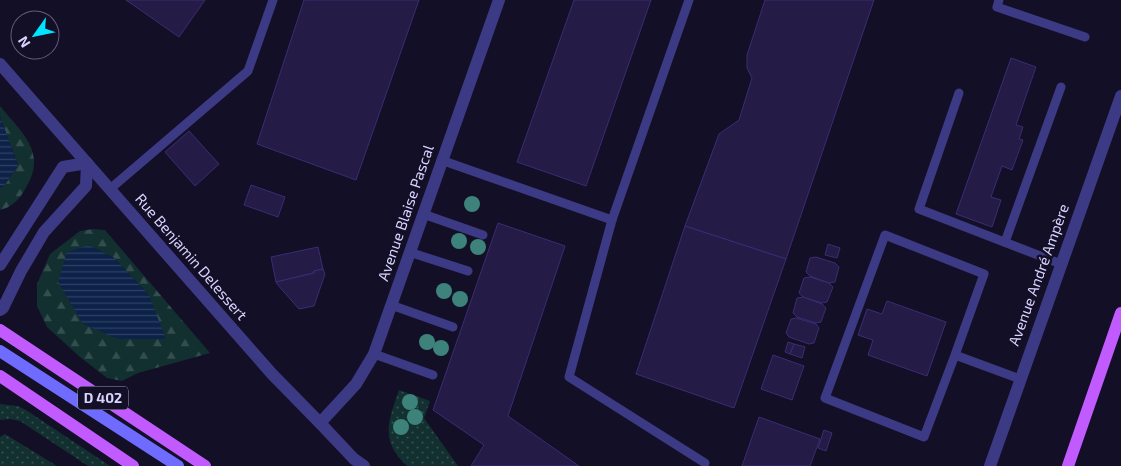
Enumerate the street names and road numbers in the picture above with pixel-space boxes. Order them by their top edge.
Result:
street label: Avenue Blaise Pascal [373,142,437,283]
street label: Rue Benjamin Delessert [131,189,252,324]
street label: Avenue André Ampère [1004,201,1072,348]
road number: D 402 [78,386,128,409]

